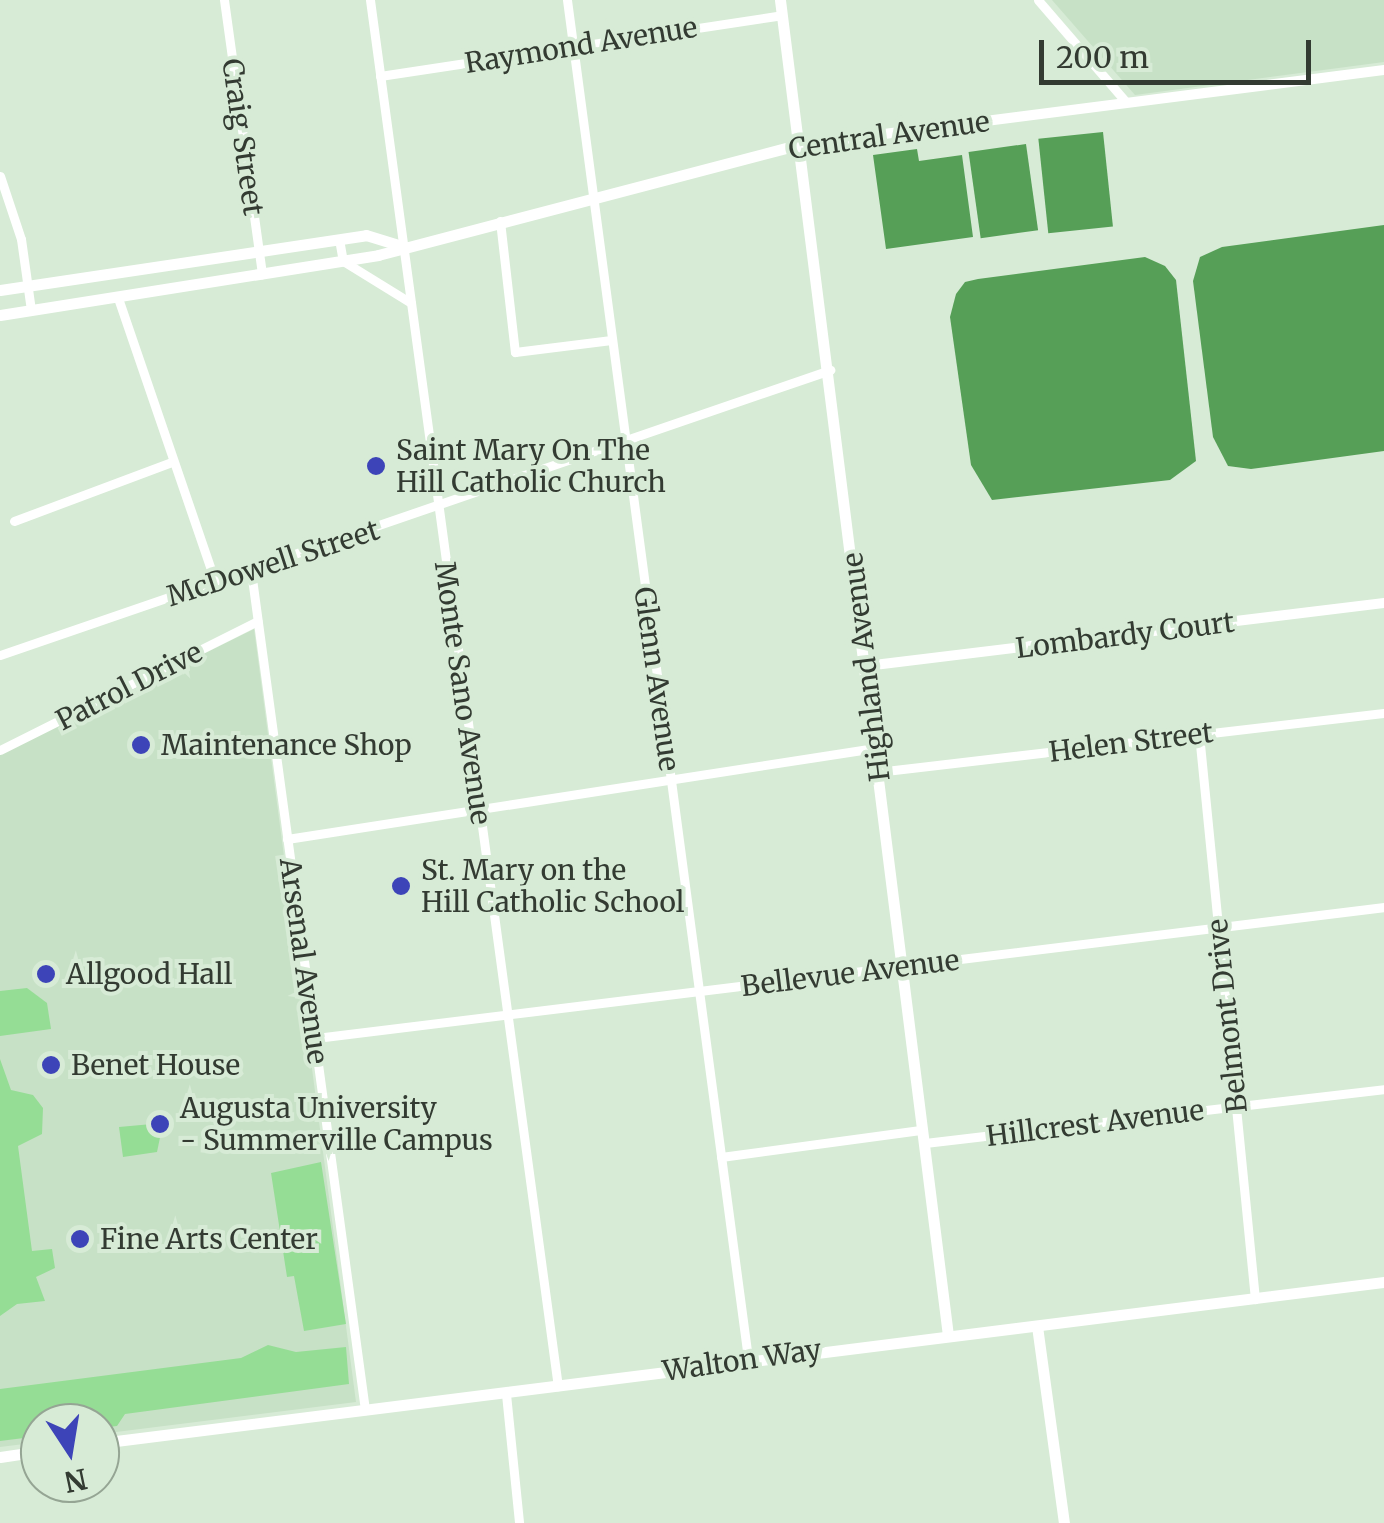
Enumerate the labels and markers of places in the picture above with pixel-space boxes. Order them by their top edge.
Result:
place label: Saint Mary On The Hill Catholic Church [396,433,666,499]
marker: Saint Mary On The Hill Catholic Church [365,455,387,477]
place label: Maintenance Shop [161,728,412,762]
marker: Maintenance Shop [130,734,152,756]
place label: St. Mary on the Hill Catholic School [421,853,684,919]
marker: St. Mary on the Hill Catholic School [390,875,412,897]
place label: Allgood Hall [66,957,232,991]
marker: Allgood Hall [35,963,57,985]
place label: Benet House [71,1048,240,1082]
marker: Benet House [40,1054,62,1076]
place label: Augusta University - Summerville Campus [180,1091,493,1157]
marker: Augusta University - Summerville Campus [149,1113,171,1135]
place label: Fine Arts Center [100,1222,318,1256]
marker: Fine Arts Center [69,1228,91,1250]

